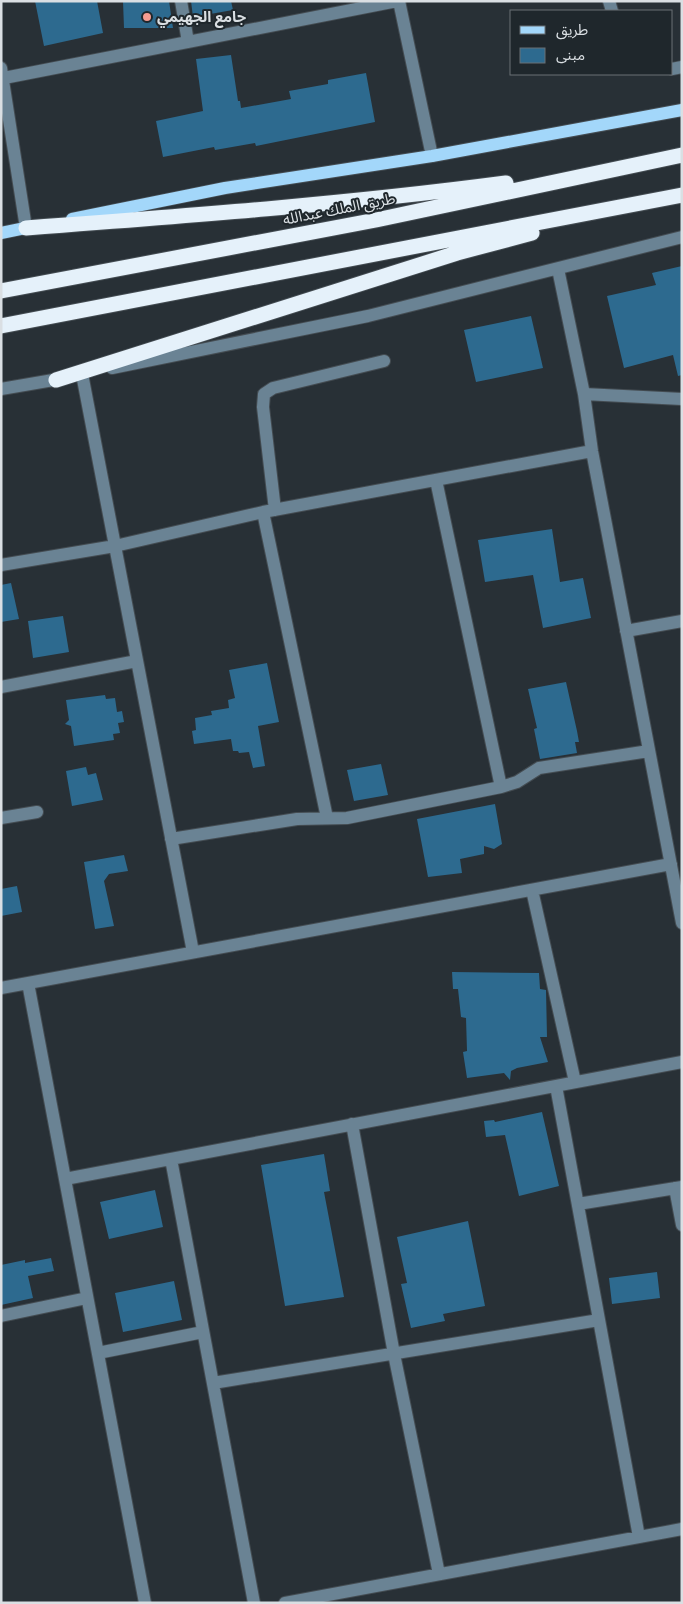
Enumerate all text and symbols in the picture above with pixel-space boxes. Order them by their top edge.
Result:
place label: جامع الجهيمي [157,8,247,28]
legend [510,10,673,75]
marker: جامع الجهيمي [141,11,153,23]
text: طريق [556,21,588,40]
text: مبنى [556,46,585,64]
street label: طريق الملك عبدالله [281,189,397,230]

